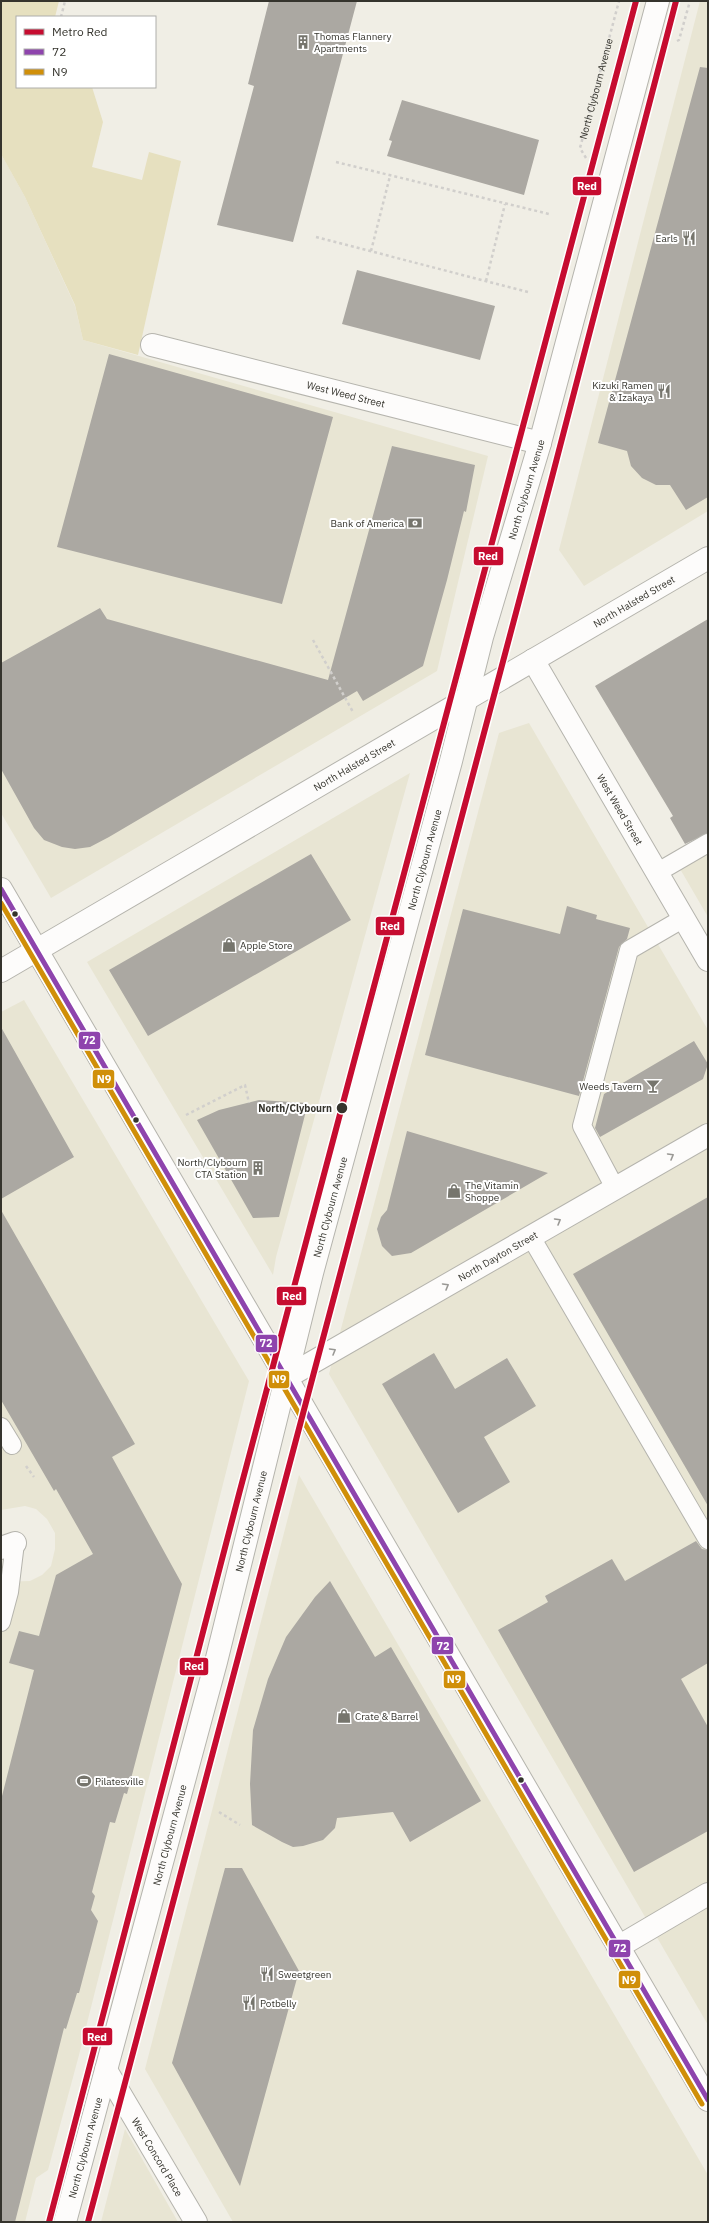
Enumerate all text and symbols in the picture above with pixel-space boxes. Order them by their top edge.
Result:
legend [16,16,156,88]
text: Metro Red [52,24,108,39]
place label: Thomas Flannery Apartments [314,30,392,55]
building icon: Thomas Flannery Apartments [295,34,311,50]
street label: North Clybourn Avenue [577,36,616,141]
text: 72 [52,44,66,59]
text: N9 [52,64,68,79]
line badge: Red [572,176,602,196]
text: Red [577,179,597,193]
restaurant icon: Earls [681,230,697,246]
place label: Earls [656,232,678,245]
street label: West Weed Street [305,378,387,411]
place label: Kizuki Ramen & Izakaya [592,379,654,404]
restaurant icon: Kizuki Ramen & Izakaya [656,383,672,399]
street label: North Clybourn Avenue [505,438,548,541]
bank icon: Bank of America [407,515,423,531]
place label: Bank of America [331,517,405,530]
line badge: Red [473,546,504,566]
text: Red [478,549,498,563]
street label: North Halsted Street [591,572,678,631]
street label: North Halsted Street [311,736,398,794]
street label: West Weed Street [594,772,646,848]
street label: North Clybourn Avenue [405,807,445,912]
unlabelled marker [10,909,20,919]
line badge: Red [375,916,405,936]
text: Red [380,919,400,933]
shop icon: Apple Store [221,937,237,953]
place label: Apple Store [240,939,293,952]
line badge: 72 [78,1031,101,1050]
text: 72 [82,1033,96,1047]
line badge: N9 [92,1069,115,1089]
text: N9 [97,1072,112,1086]
bar icon: Weeds Tavern [645,1078,661,1094]
place label: Weeds Tavern [579,1080,642,1093]
marker: North/Clybourn [335,1101,349,1115]
place label: North/Clybourn [258,1102,332,1115]
unlabelled marker [131,1115,141,1125]
one-way arrow [667,1154,674,1161]
street label: North Clybourn Avenue [310,1155,350,1259]
place label: North/Clybourn CTA Station [178,1156,247,1181]
building icon: North/Clybourn CTA Station [250,1160,266,1176]
place label: The Vitamin Shoppe [465,1179,519,1204]
shop icon: The Vitamin Shoppe [446,1183,462,1199]
one-way arrow [554,1218,561,1225]
street label: North Dayton Street [456,1228,540,1284]
one-way arrow [442,1283,449,1290]
line badge: Red [276,1286,307,1306]
text: Red [282,1289,302,1303]
line badge: 72 [255,1334,278,1353]
text: 72 [259,1336,273,1350]
one-way arrow [329,1348,336,1355]
line badge: N9 [268,1370,290,1389]
text: N9 [272,1372,287,1386]
street label: North Clybourn Avenue [232,1469,270,1573]
line badge: 72 [431,1636,454,1655]
text: 72 [436,1639,450,1653]
line badge: Red [179,1657,209,1676]
text: Red [184,1659,204,1673]
line badge: N9 [443,1670,466,1689]
text: N9 [447,1672,462,1686]
shop icon: Crate & Barrel [336,1708,352,1724]
place label: Crate & Barrel [355,1710,418,1723]
sports icon: Pilatesville [76,1773,92,1789]
place label: Pilatesville [95,1775,144,1788]
unlabelled marker [516,1775,526,1785]
street label: North Clybourn Avenue [150,1783,190,1887]
line badge: 72 [608,1939,631,1958]
text: 72 [613,1941,627,1955]
restaurant icon: Sweetgreen [259,1966,275,1982]
place label: Sweetgreen [278,1968,331,1981]
line badge: N9 [618,1970,641,1989]
text: N9 [622,1973,637,1987]
restaurant icon: Potbelly [241,1995,257,2011]
place label: Potbelly [260,1997,297,2010]
line badge: Red [82,2027,113,2046]
text: Red [87,2030,107,2044]
street label: North Clybourn Avenue [66,2095,105,2200]
street label: West Concord Place [129,2115,186,2199]

